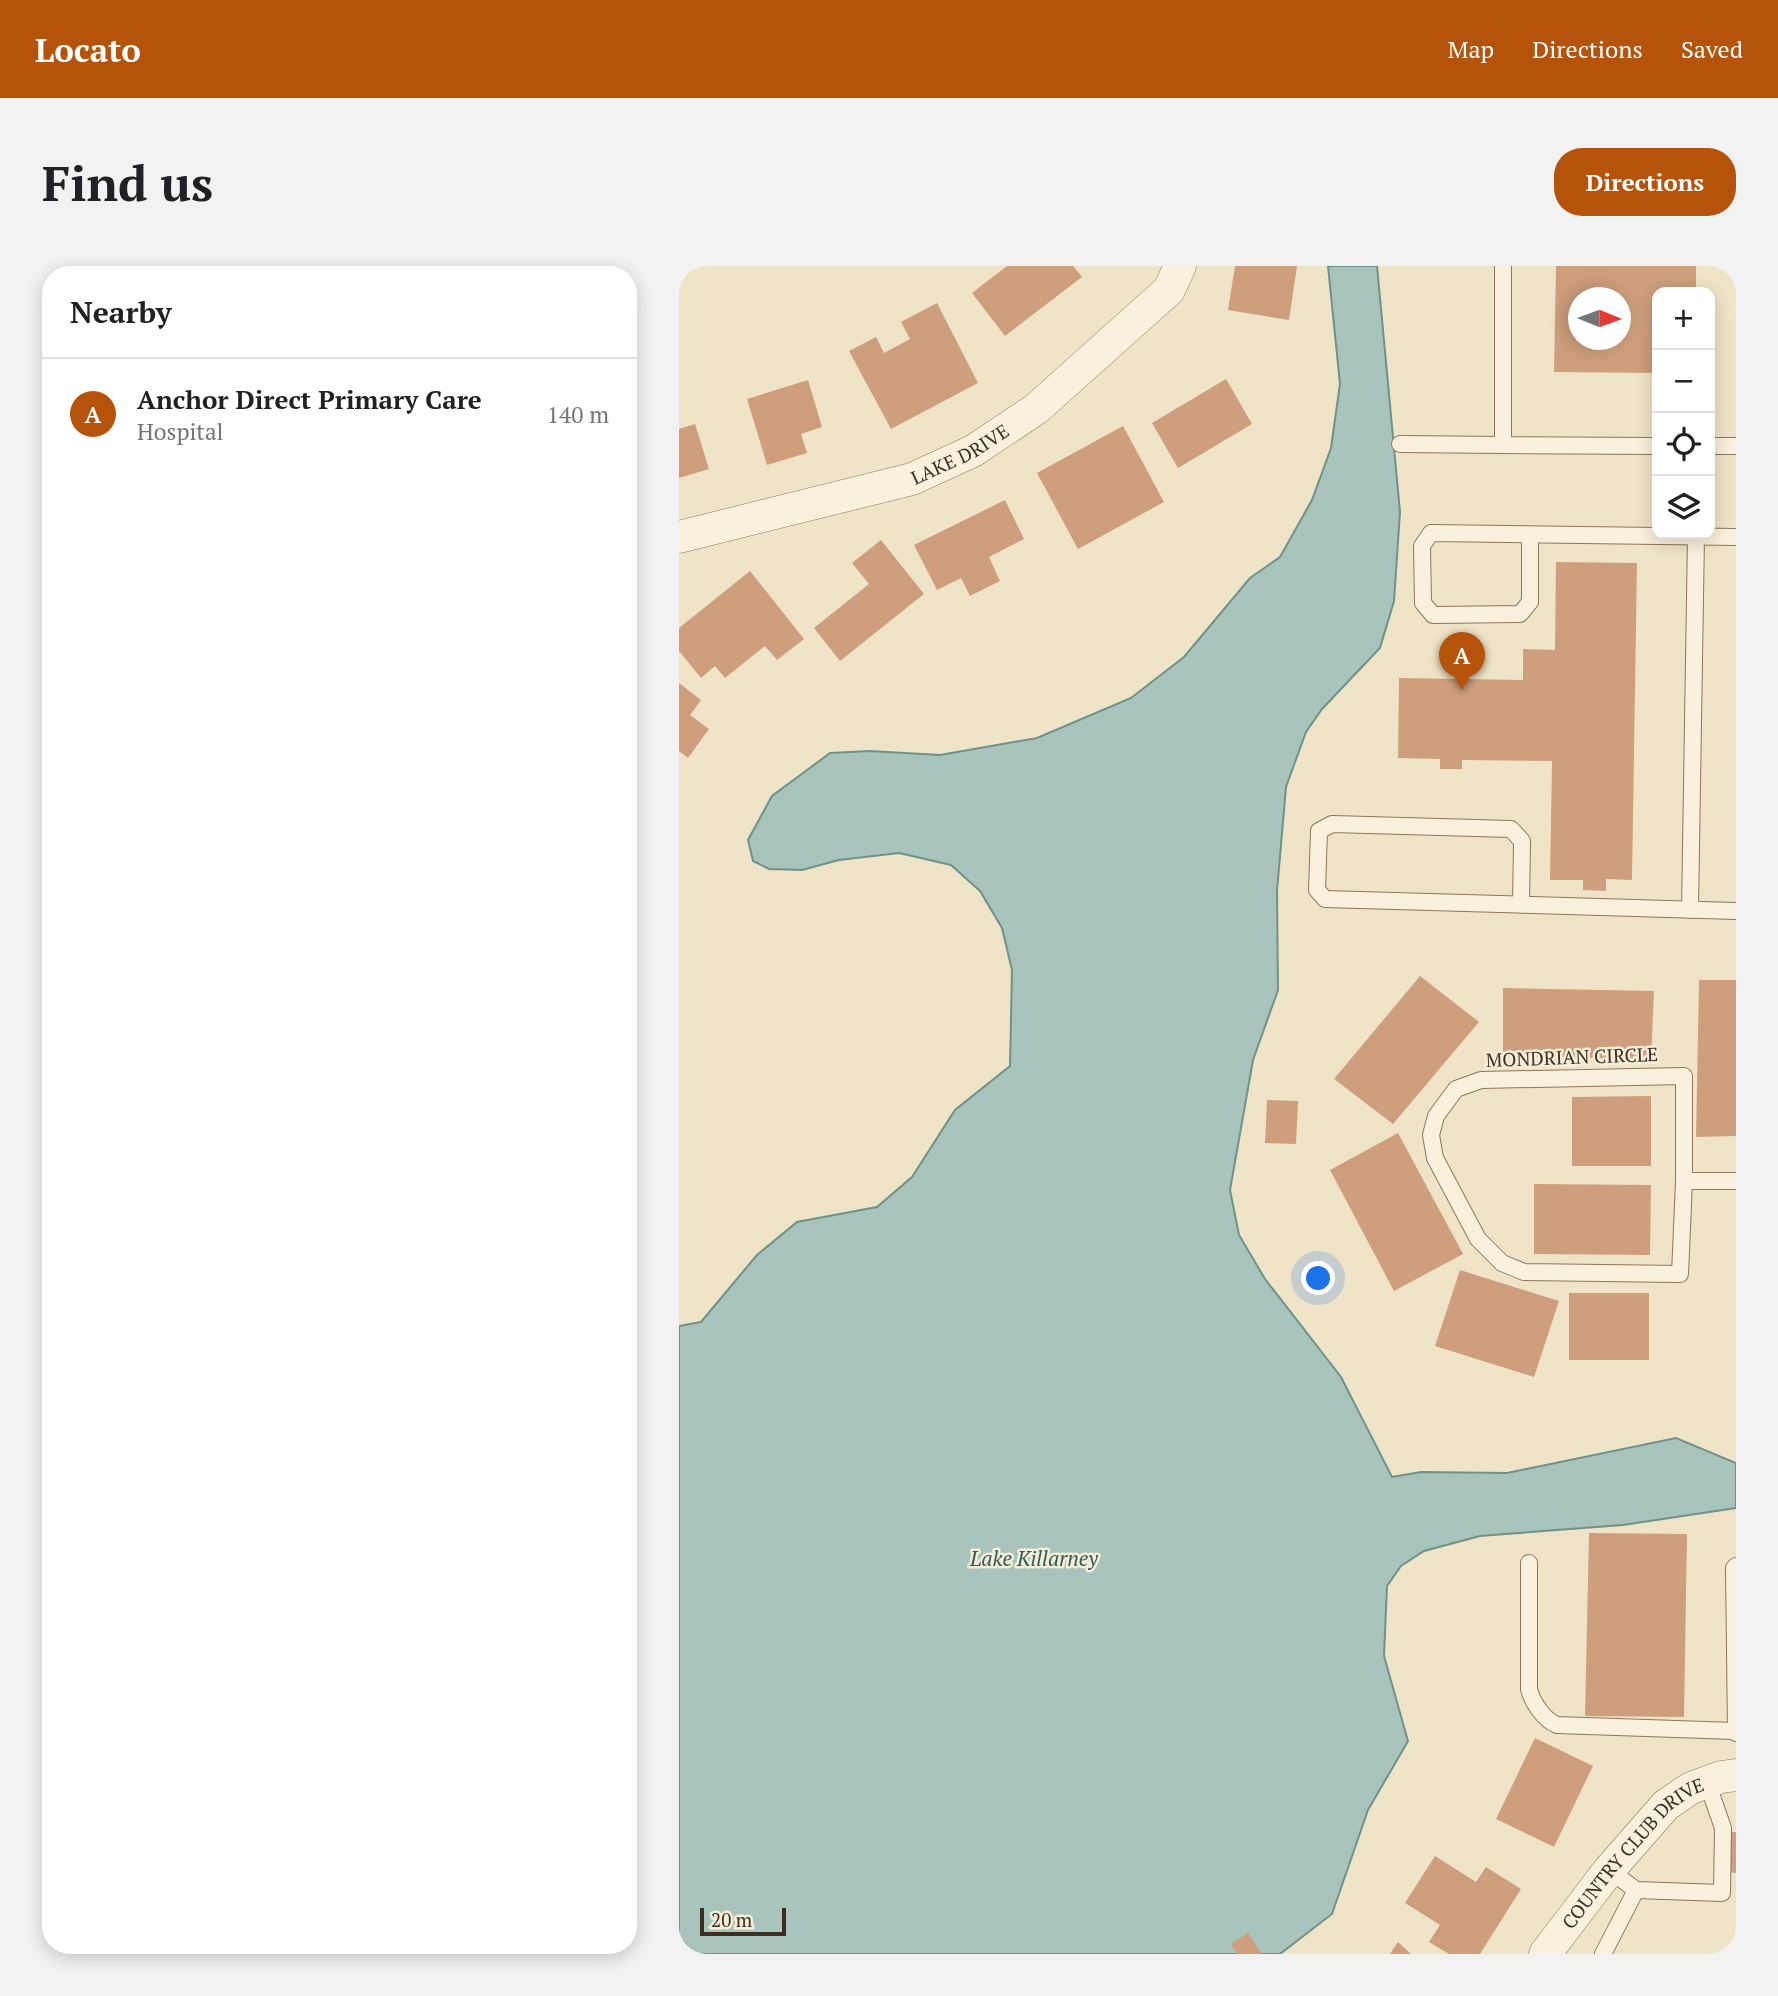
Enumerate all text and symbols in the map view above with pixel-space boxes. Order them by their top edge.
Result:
text: Locato [35,28,141,71]
text: Map [1448,33,1494,65]
text: Directions [1532,33,1643,65]
text: Saved [1681,33,1743,65]
button: Directions [1554,148,1736,216]
text: Find us [42,150,213,215]
north arrow [1568,287,1631,350]
map controls [1652,287,1715,539]
button: + [1652,287,1715,350]
text: Nearby [70,292,172,332]
button: − [1652,350,1715,413]
text: Anchor Direct Primary Care [137,382,482,416]
text: A [85,399,101,430]
text: 140 m [547,399,609,430]
button: locate [1652,413,1715,476]
text: Hospital [137,416,223,447]
street label: LAKE DRIVE [907,418,1013,490]
button: layers [1652,476,1715,539]
pin: A [1439,632,1485,690]
street label: MONDRIAN CIRCLE [1485,1041,1659,1072]
your location [1301,1261,1335,1295]
water label: Lake Killarney [969,1544,1098,1572]
street label: COUNTRY CLUB DRIVE [1556,1771,1707,1934]
scale bar [700,1905,786,1937]
text: 20 m [711,1907,752,1932]

